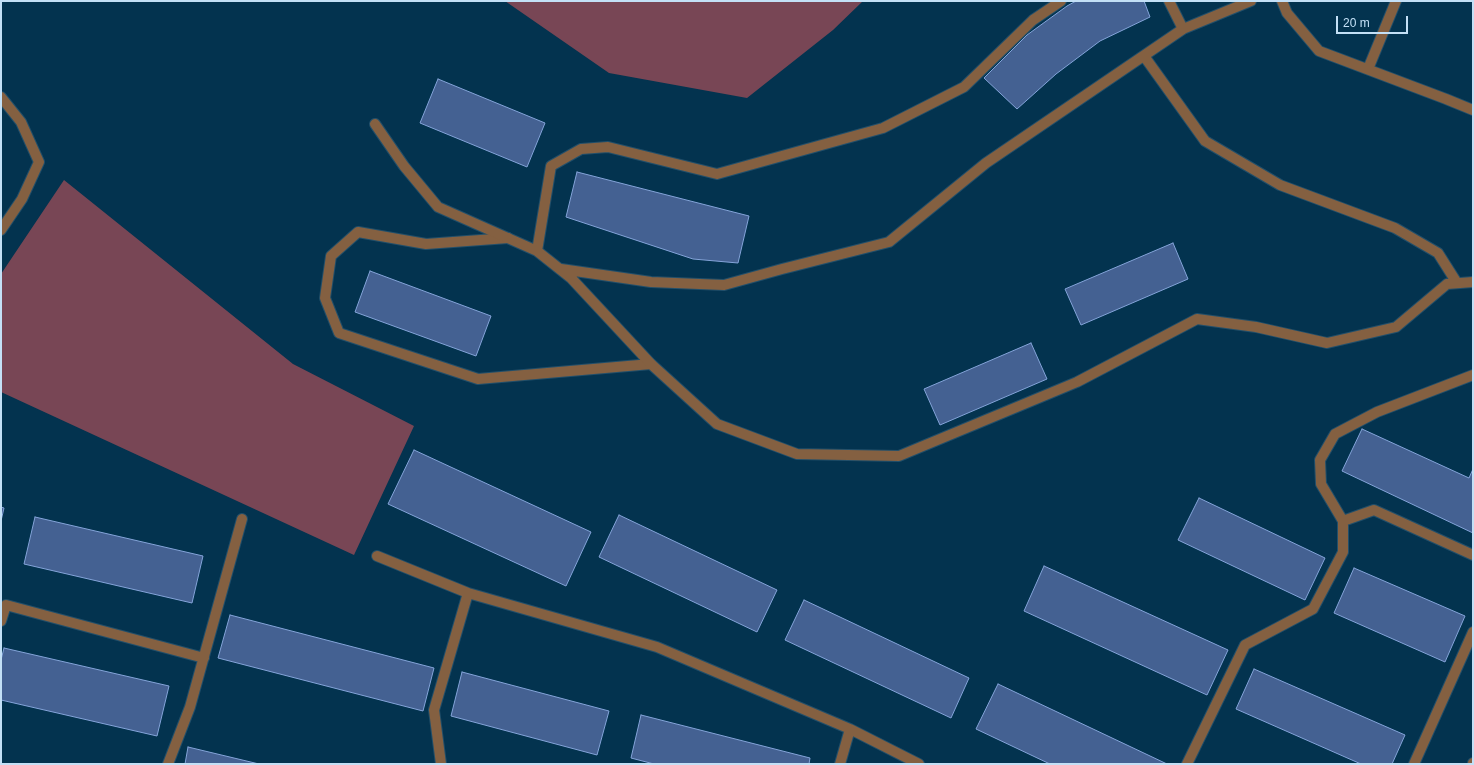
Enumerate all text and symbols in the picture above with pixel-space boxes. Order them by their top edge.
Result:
scale bar [1338,8,1410,34]
text: 20 m [1343,16,1370,30]

